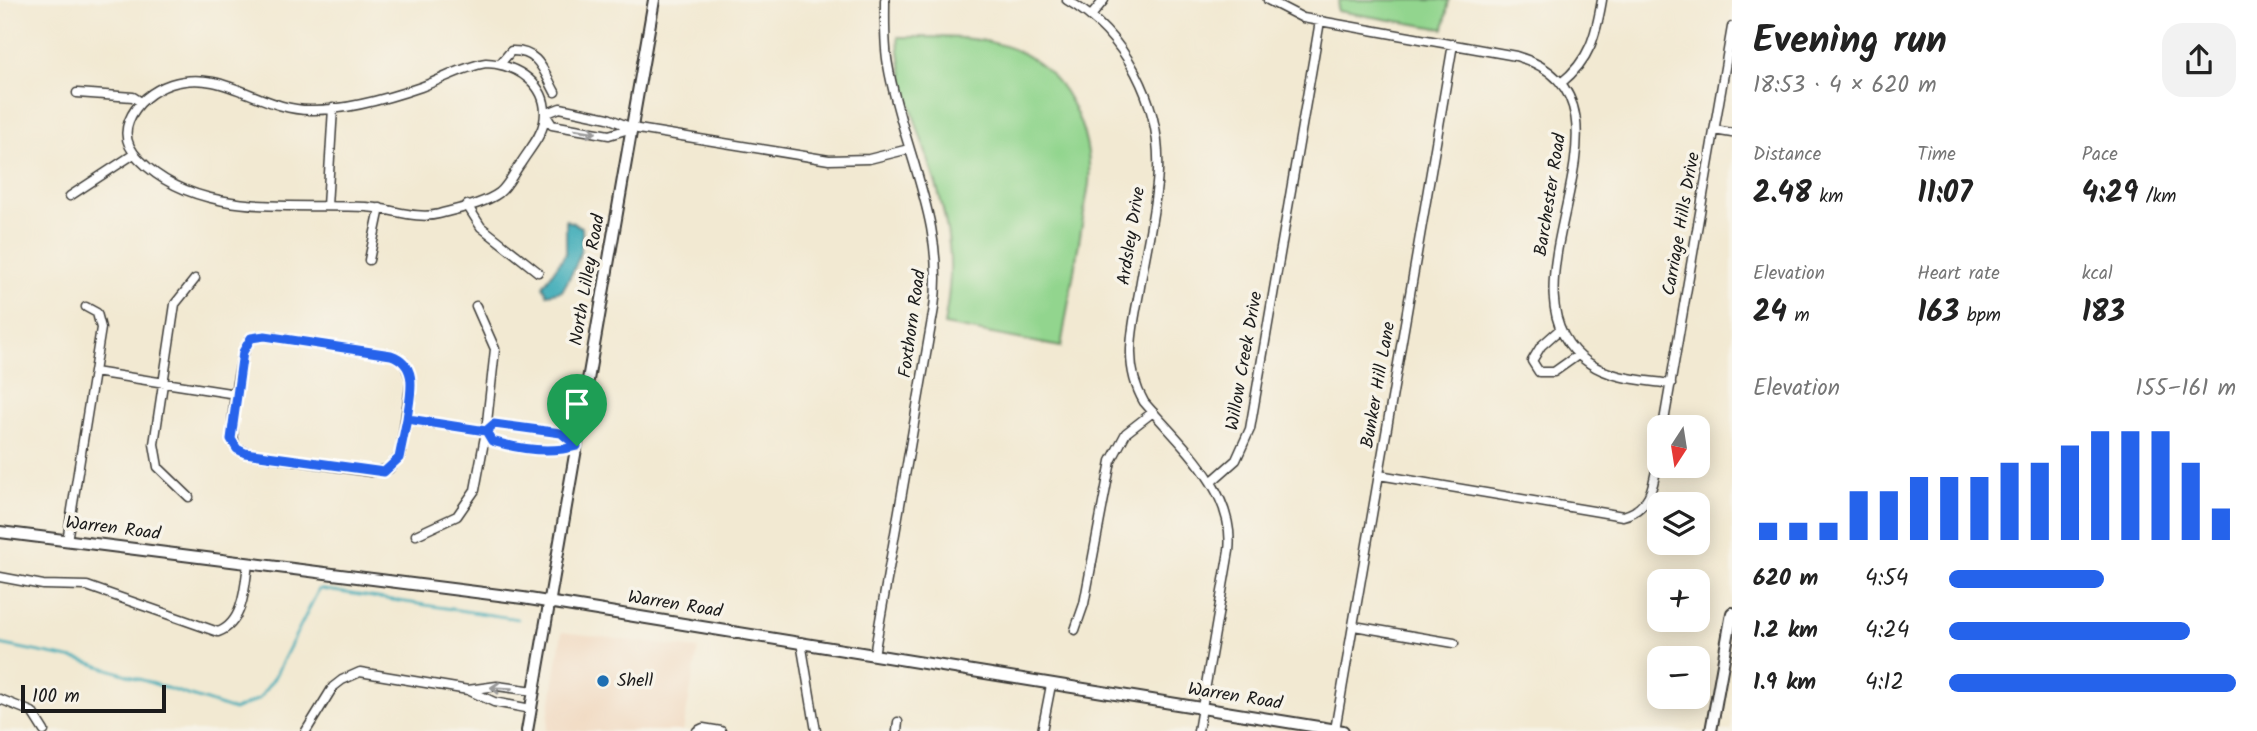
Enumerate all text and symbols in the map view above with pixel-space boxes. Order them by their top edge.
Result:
text: Evening run [1753,12,1947,72]
button: share [2162,23,2236,97]
text: 18:53 · 4 × 620 m [1753,68,1937,104]
one-way arrow [574,125,597,138]
street label: Barchester Road [1527,131,1575,258]
text: Distance [1753,140,1821,170]
text: Time [1917,140,1956,170]
text: Pace [2082,140,2118,170]
street label: Carriage Hills Drive [1655,150,1709,298]
text: 2.48 [1753,170,1812,218]
text: 11:07 [1917,170,1972,218]
text: 4:29 [2082,170,2138,218]
text: km [1812,182,1843,212]
text: /km [2138,182,2176,212]
street label: Ardsley Drive [1110,185,1154,287]
street label: North Lilley Road [562,211,614,348]
text: Elevation [1753,259,1825,289]
text: Heart rate [1917,259,2000,289]
text: kcal [2082,259,2113,289]
street label: Foxthorn Road [891,267,935,380]
street label: Willow Creek Drive [1218,289,1272,433]
text: 24 [1753,289,1787,337]
text: 163 [1917,289,1959,337]
text: 183 [2082,289,2125,337]
text: m [1787,301,1810,331]
text: bpm [1959,301,2001,331]
street label: Bunker Hill Lane [1354,320,1404,450]
text: Elevation [1753,371,1840,407]
text: 155–161 m [2135,371,2236,407]
pin [547,374,607,446]
icon: arrive [558,385,596,423]
north arrow [1647,415,1710,478]
map controls [1647,415,1710,709]
button: layers [1647,492,1710,555]
street label: Warren Road [64,509,163,549]
text: 620 m [1753,561,1818,597]
text: 4:54 [1865,561,1908,597]
button: + [1647,569,1710,632]
street label: Warren Road [626,583,725,627]
text: 1.2 km [1753,613,1818,649]
text: 4:24 [1865,613,1909,649]
button: − [1647,646,1710,709]
text: 1.9 km [1753,665,1816,701]
text: 4:12 [1865,665,1904,701]
place label: Shell [617,667,654,696]
marker: Shell [595,673,611,689]
street label: Warren Road [1186,675,1285,719]
one-way arrow [490,681,513,694]
scale bar [21,682,166,714]
text: 100 m [32,682,80,712]

